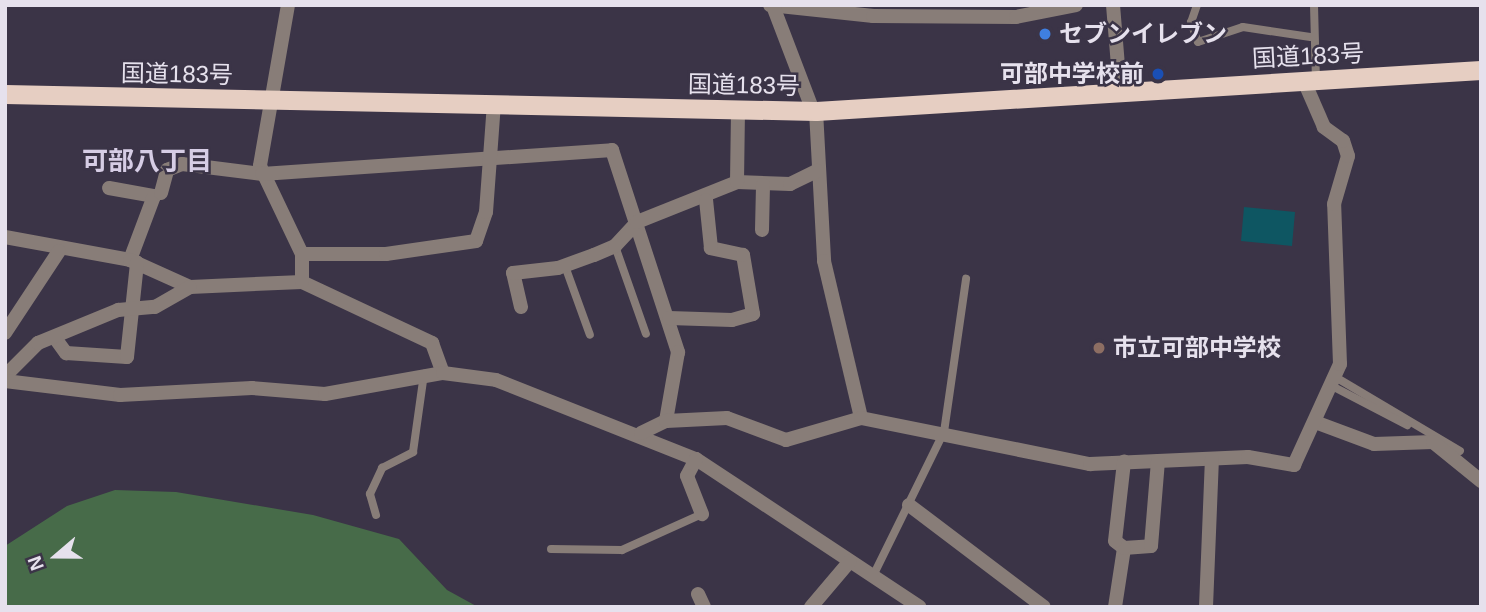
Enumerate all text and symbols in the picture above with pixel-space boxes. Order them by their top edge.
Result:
place label: セブンイレブン [1059,20,1227,48]
marker: セブンイレブン [1037,26,1053,42]
street label: 国道183号 [1251,39,1365,73]
street label: 国道183号 [121,59,233,89]
place label: 可部中学校前 [1000,60,1144,88]
marker: 可部中学校前 [1150,66,1166,82]
street label: 国道183号 [688,70,800,100]
district label: 可部八丁目 [82,146,212,178]
place label: 市立可部中学校 [1113,334,1281,362]
marker: 市立可部中学校 [1091,340,1107,356]
north arrow [21,521,91,591]
text: N [24,553,48,573]

